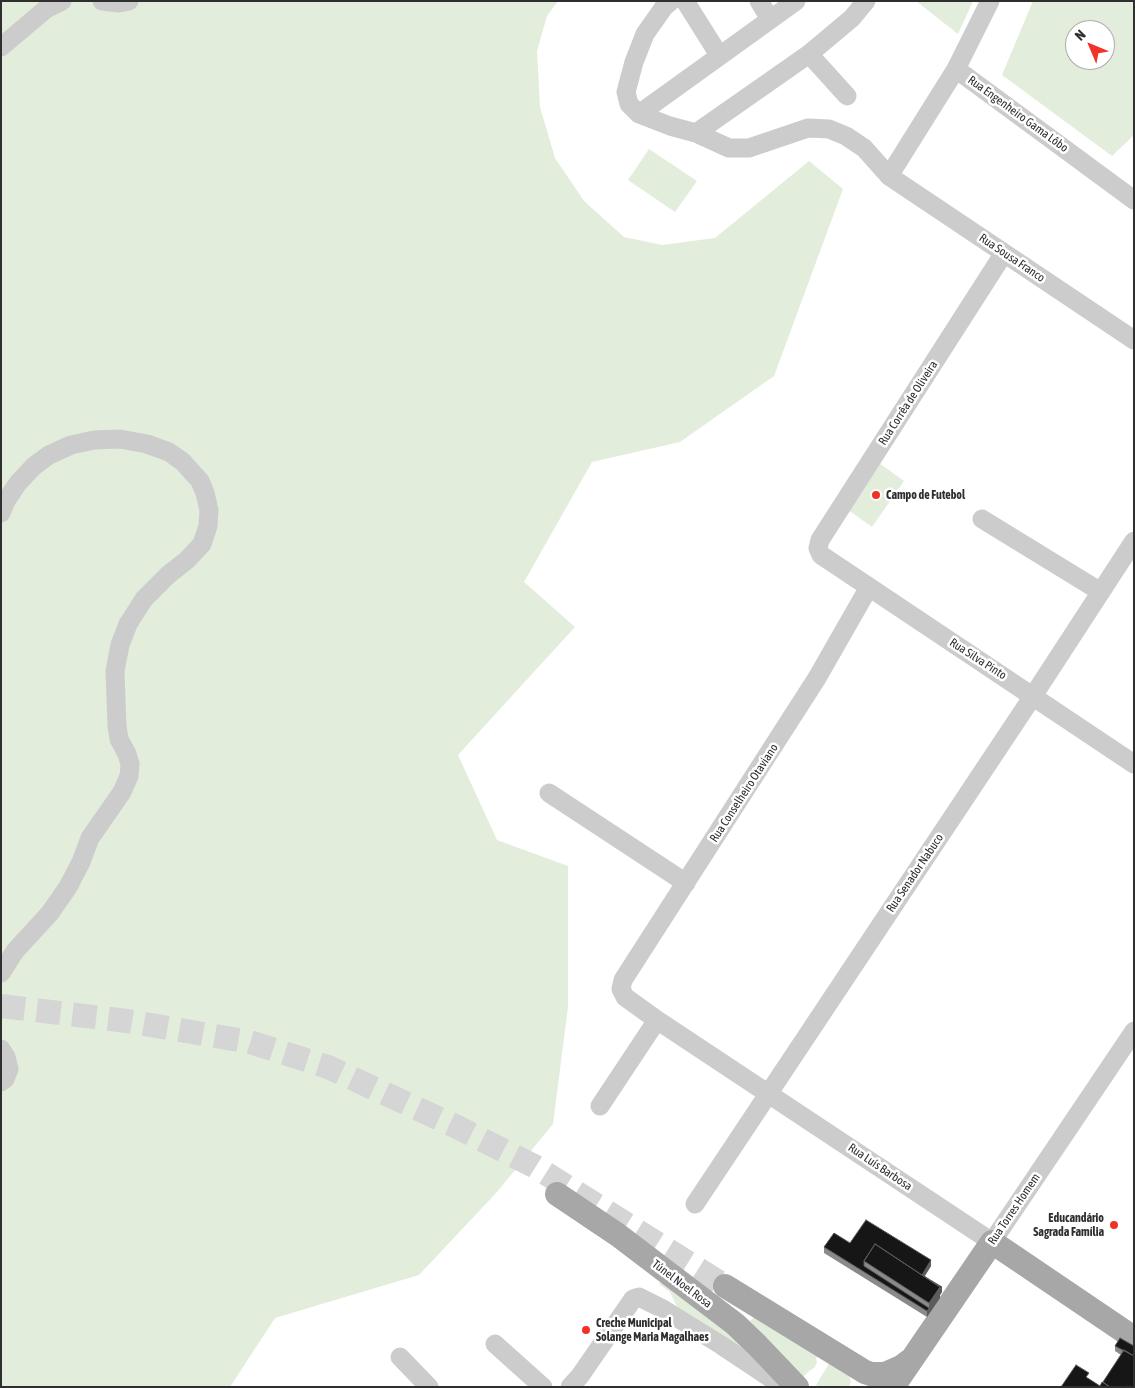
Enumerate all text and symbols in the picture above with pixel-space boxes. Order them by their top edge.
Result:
north arrow [1065,20,1115,70]
text: N [1072,27,1089,44]
street label: Rua Engenheiro Gama Lôbo [965,73,1071,155]
street label: Rua Sousa Franco [976,231,1048,285]
street label: Rua Corrêa de Oliveira [875,358,941,448]
place label: Campo de Futebol [886,488,965,502]
marker: Campo de Futebol [870,489,882,501]
street label: Rua Silva Pinto [947,635,1009,683]
street label: Rua Conselheiro Otaviano [707,741,781,845]
street label: Rua Senador Nabuco [883,831,947,915]
street label: Rua Luís Barbosa [845,1140,915,1194]
street label: Rua Torres Homem [985,1171,1043,1247]
place label: Educandário Sagrada Família [1033,1211,1104,1239]
marker: Educandário Sagrada Família [1108,1219,1120,1231]
street label: Túnel Noel Rosa [649,1257,715,1311]
place label: Creche Municipal Solange Maria Magalhaes [596,1316,709,1344]
marker: Creche Municipal Solange Maria Magalhaes [580,1324,592,1336]

